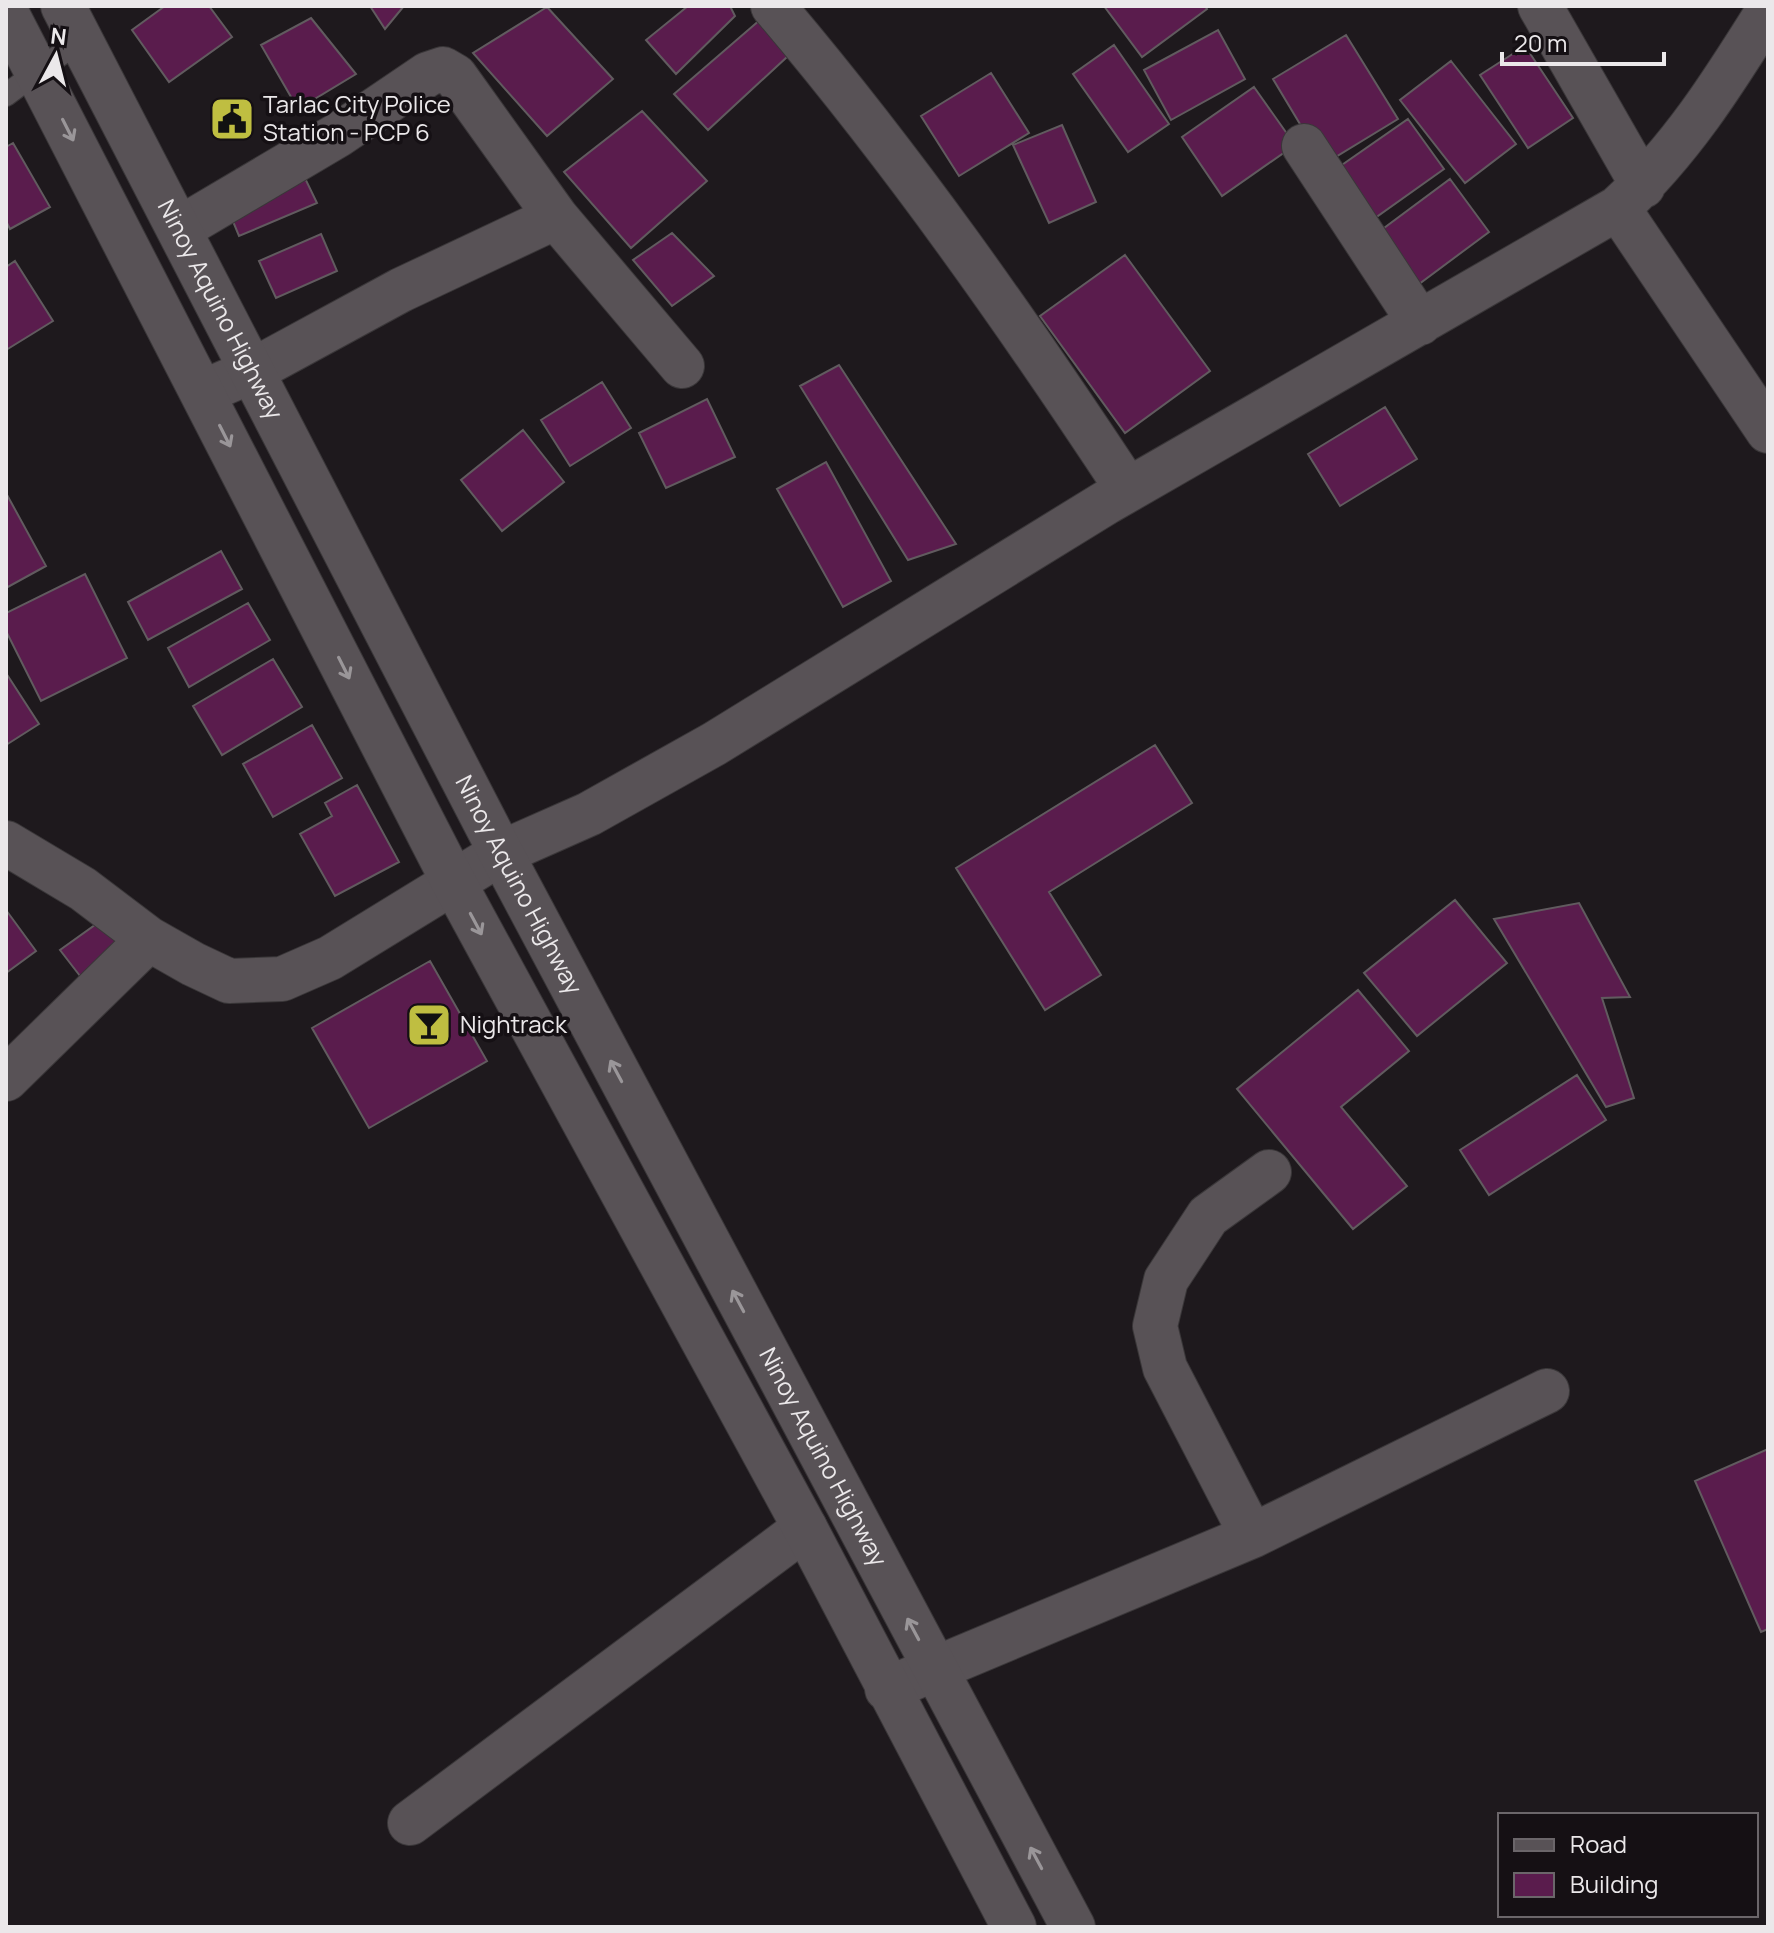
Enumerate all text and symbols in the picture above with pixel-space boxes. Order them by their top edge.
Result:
north arrow [16,16,96,96]
scale bar [1502,16,1664,66]
text: N [49,20,68,52]
text: 20 m [1514,26,1567,59]
place label: Tarlac City Police Station - PCP 6 [263,87,451,148]
public building icon: Tarlac City Police Station - PCP 6 [208,95,256,143]
one-way arrow [61,118,77,142]
street label: Ninoy Aquino Highway [151,193,292,425]
one-way arrow [218,424,234,448]
one-way arrow [336,655,352,679]
street label: Ninoy Aquino Highway [448,769,591,1000]
one-way arrow [469,911,484,935]
bar icon: Nightrack [405,1001,453,1049]
place label: Nightrack [460,1007,568,1040]
one-way arrow [608,1060,624,1083]
one-way arrow [730,1289,746,1313]
street label: Ninoy Aquino Highway [752,1341,896,1572]
one-way arrow [904,1618,920,1642]
legend [1498,1813,1758,1917]
text: Road [1570,1827,1627,1860]
one-way arrow [1027,1847,1043,1871]
text: Building [1570,1867,1658,1900]

